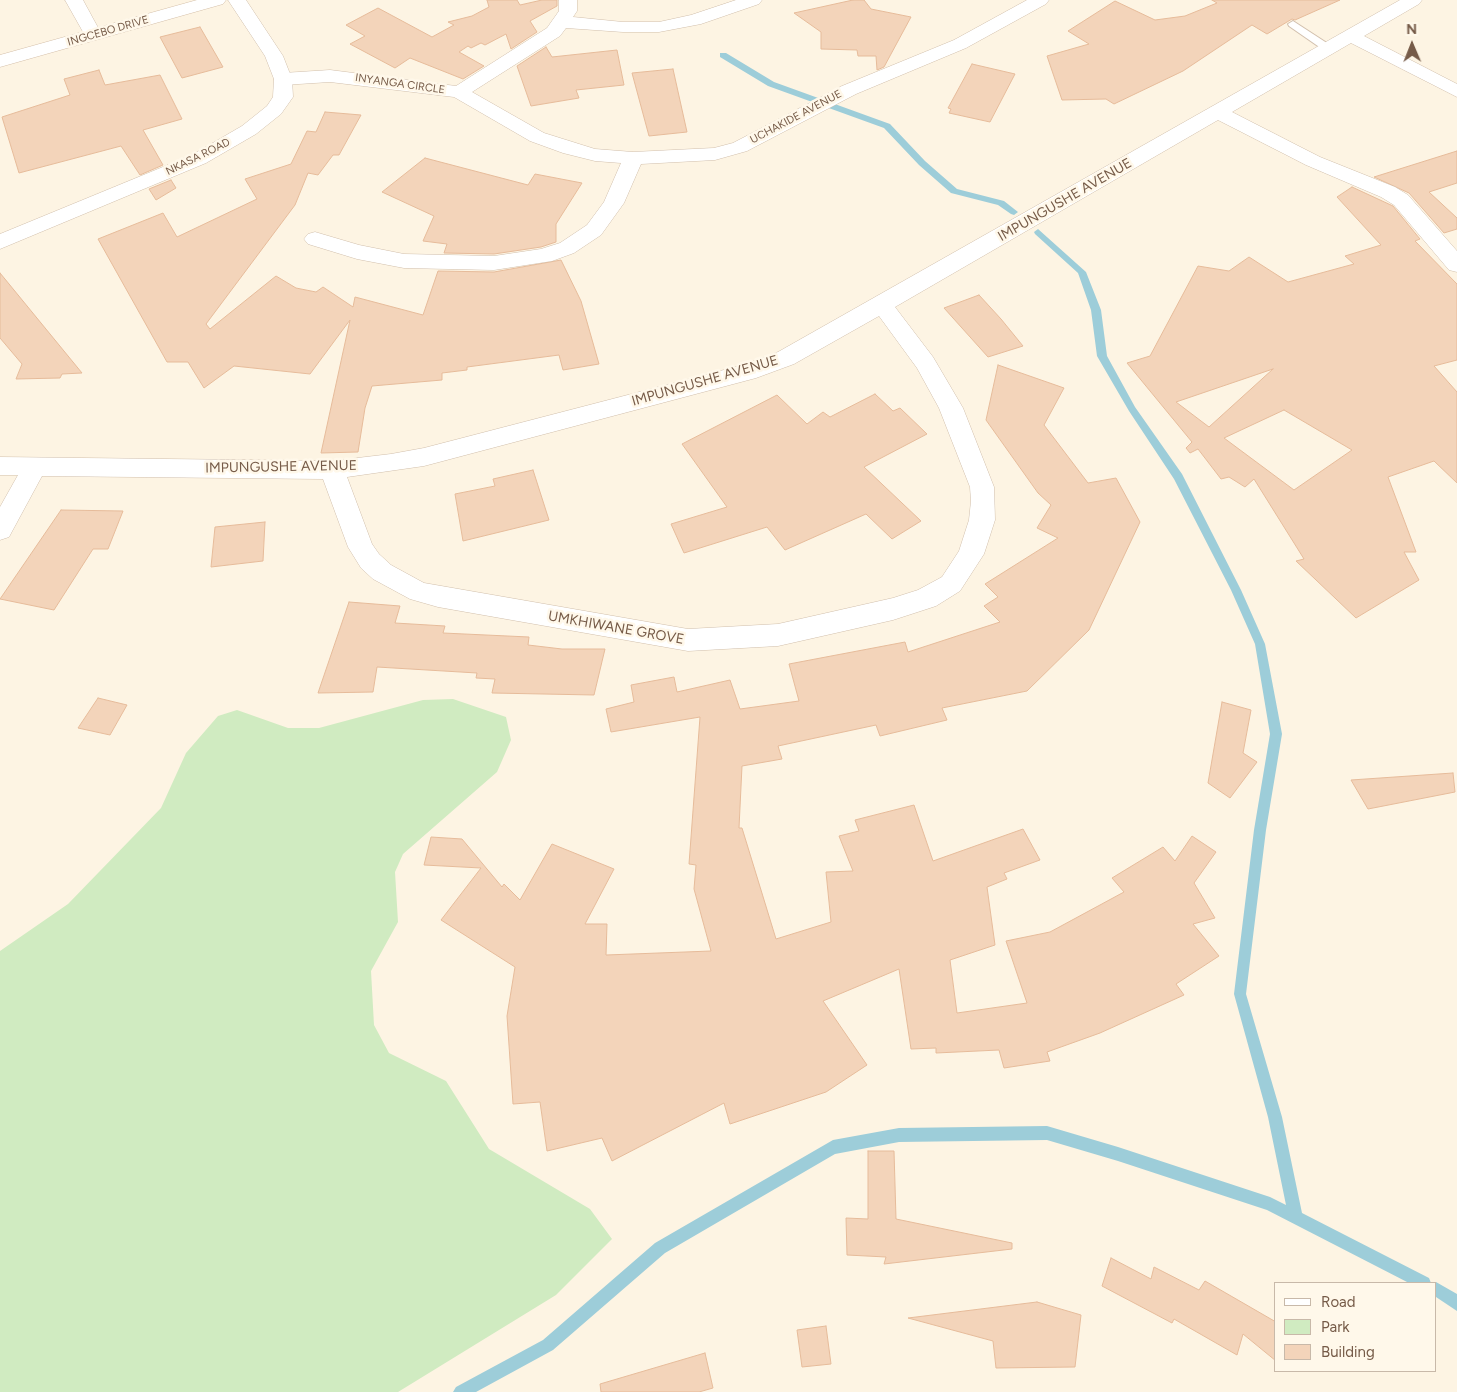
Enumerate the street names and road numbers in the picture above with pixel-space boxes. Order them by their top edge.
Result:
street label: INGCEBO DRIVE [66,13,150,49]
street label: INYANGA CIRCLE [354,71,446,97]
street label: UCHAKIDE AVENUE [748,87,844,147]
street label: NKASA ROAD [164,136,232,178]
street label: IMPUNGUSHE AVENUE [995,155,1135,245]
street label: IMPUNGUSHE AVENUE [630,352,780,410]
street label: IMPUNGUSHE AVENUE [205,457,357,477]
street label: UMKHIWANE GROVE [547,608,685,648]

